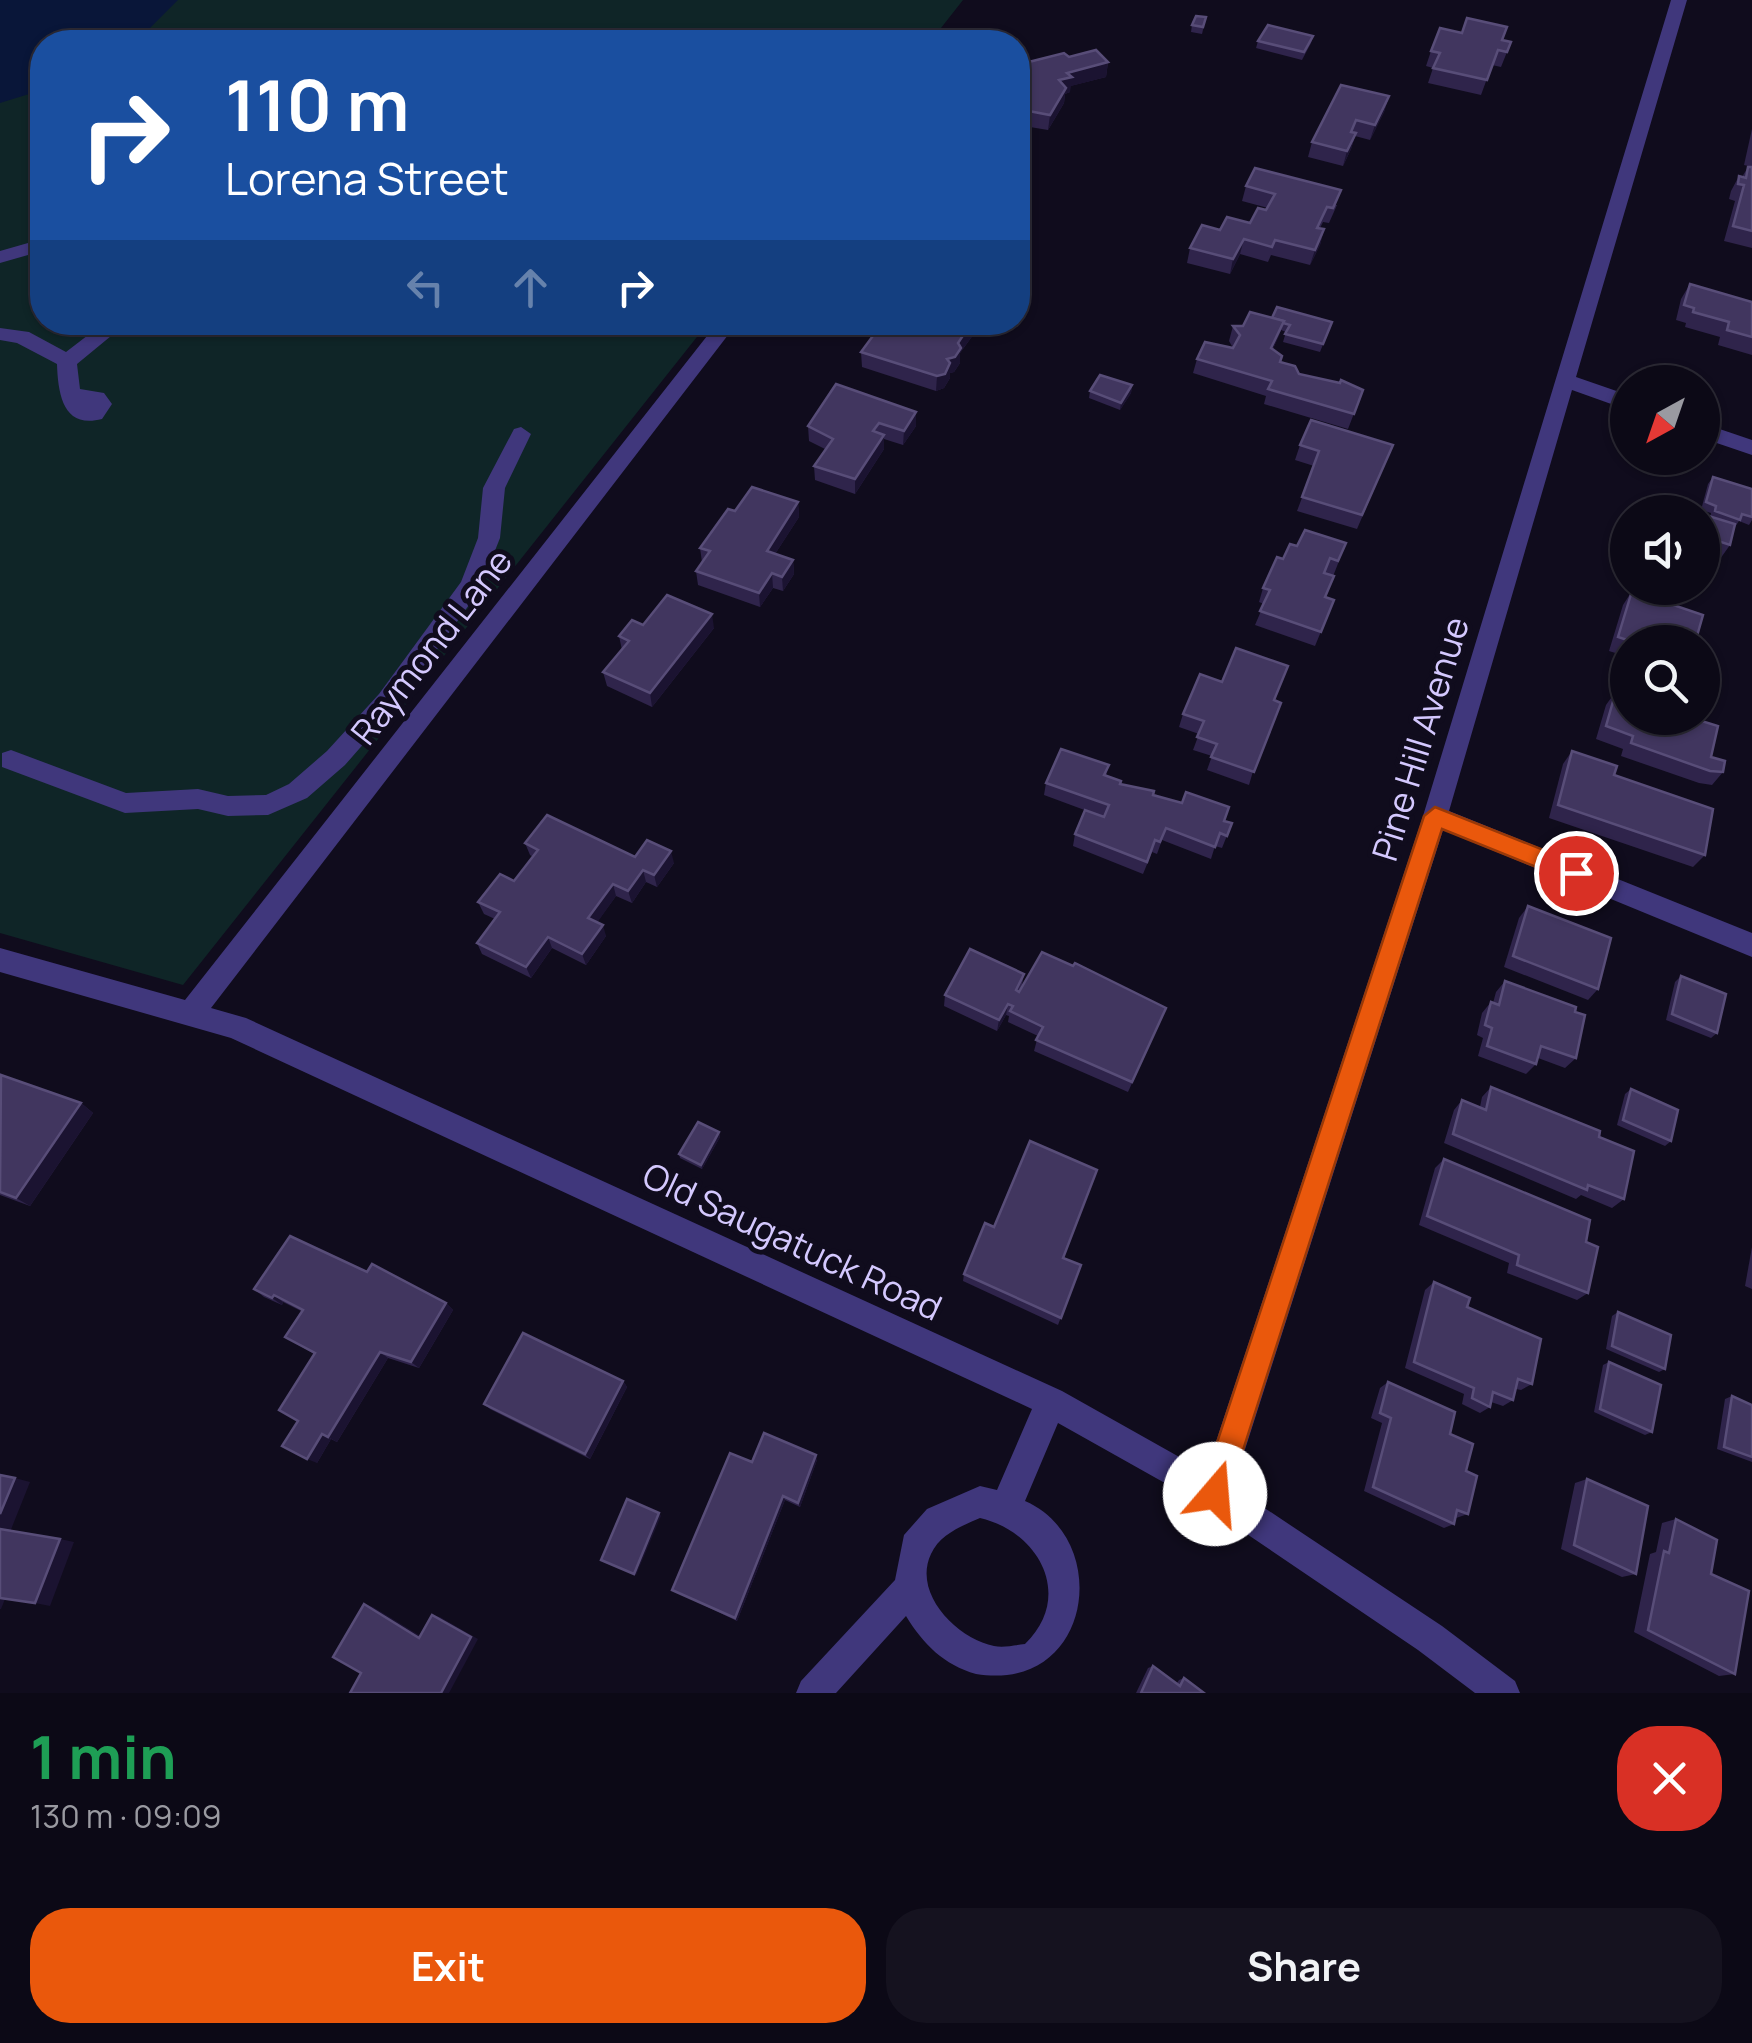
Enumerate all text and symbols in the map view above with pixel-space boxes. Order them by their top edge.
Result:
text: 110 m [225,56,409,152]
icon: right [60,70,190,200]
text: Lorena Street [225,147,509,209]
icon: left [398,260,453,315]
icon: ahead [503,260,558,315]
icon: right [608,260,663,315]
north arrow [1610,365,1720,475]
map controls [1610,365,1720,735]
button: sound [1610,495,1720,605]
street label: Raymond Lane [340,539,523,754]
street label: Pine Hill Avenue [1360,611,1480,867]
button: search [1610,625,1720,735]
pin [1534,831,1619,916]
icon: arrive [1549,846,1604,901]
street label: Old Saugatuck Road [635,1151,950,1331]
position arrow [1163,1442,1267,1546]
text: 1 min [30,1715,177,1797]
button: close [1617,1726,1722,1831]
text: 130 m · 09:09 [30,1794,222,1838]
button: Exit [30,1908,866,2023]
button: Share [886,1908,1722,2023]

